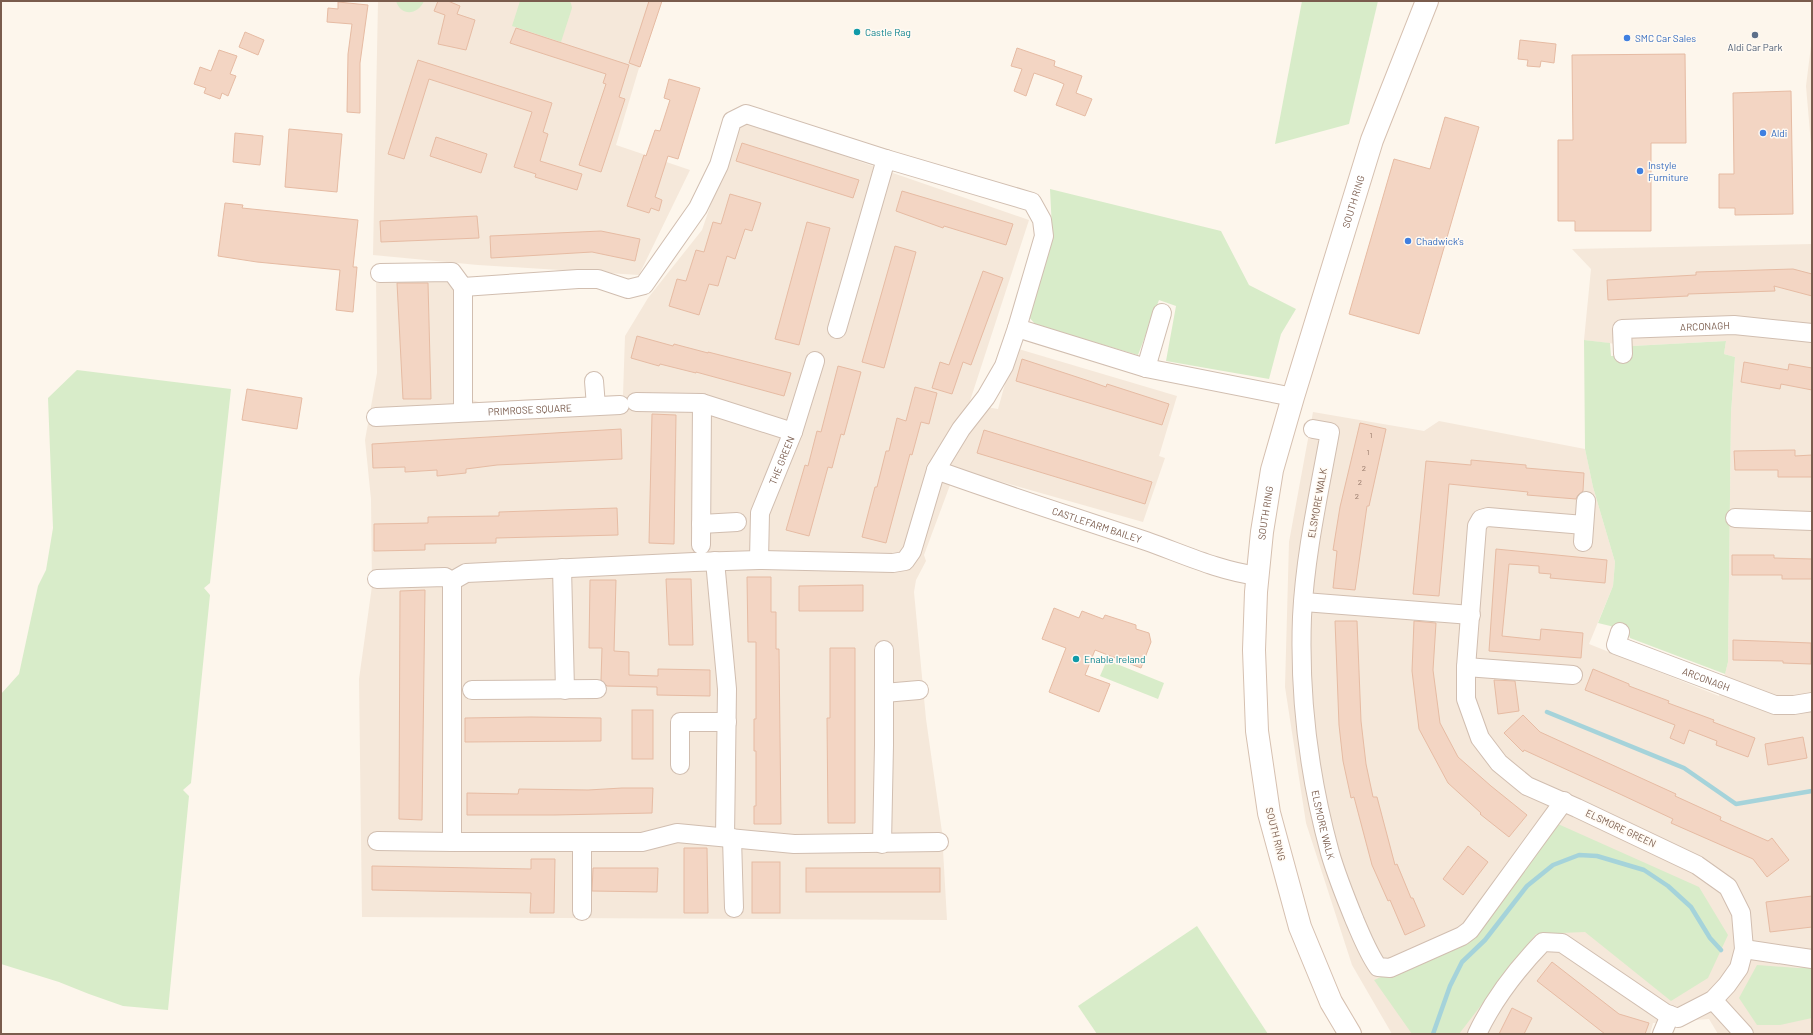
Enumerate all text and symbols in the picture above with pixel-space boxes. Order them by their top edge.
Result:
place label: Castle Rag [865,26,911,38]
marker: Castle Rag [852,27,862,37]
marker: Aldi Car Park [1750,30,1760,40]
place label: SMC Car Sales [1635,32,1696,44]
marker: SMC Car Sales [1622,33,1632,43]
place label: Aldi Car Park [1728,41,1782,53]
place label: Aldi [1771,127,1787,139]
marker: Aldi [1758,128,1768,138]
place label: Instyle Furniture [1648,159,1688,183]
marker: Instyle Furniture [1635,166,1645,176]
street label: SOUTH RING [1339,174,1367,229]
place label: Chadwick's [1416,235,1464,247]
marker: Chadwick's [1403,236,1413,246]
street label: ARCONAGH [1680,319,1730,333]
street label: PRIMROSE SQUARE [487,401,572,417]
house number: 1 [1370,430,1373,440]
street label: THE GREEN [766,434,797,486]
house number: 1 [1367,447,1370,457]
house number: 2 [1362,463,1366,473]
street label: ELSMORE WALK [1305,467,1329,539]
house number: 2 [1358,477,1362,487]
street label: SOUTH RING [1255,485,1275,541]
house number: 2 [1355,491,1359,501]
street label: CASTLEFARM BAILEY [1051,504,1144,545]
place label: Enable Ireland [1084,653,1145,665]
marker: Enable Ireland [1071,654,1081,664]
street label: ARCONAGH [1681,665,1732,693]
street label: ELSMORE WALK [1309,789,1338,861]
street label: SOUTH RING [1264,806,1288,862]
street label: ELSMORE GREEN [1584,806,1658,850]

